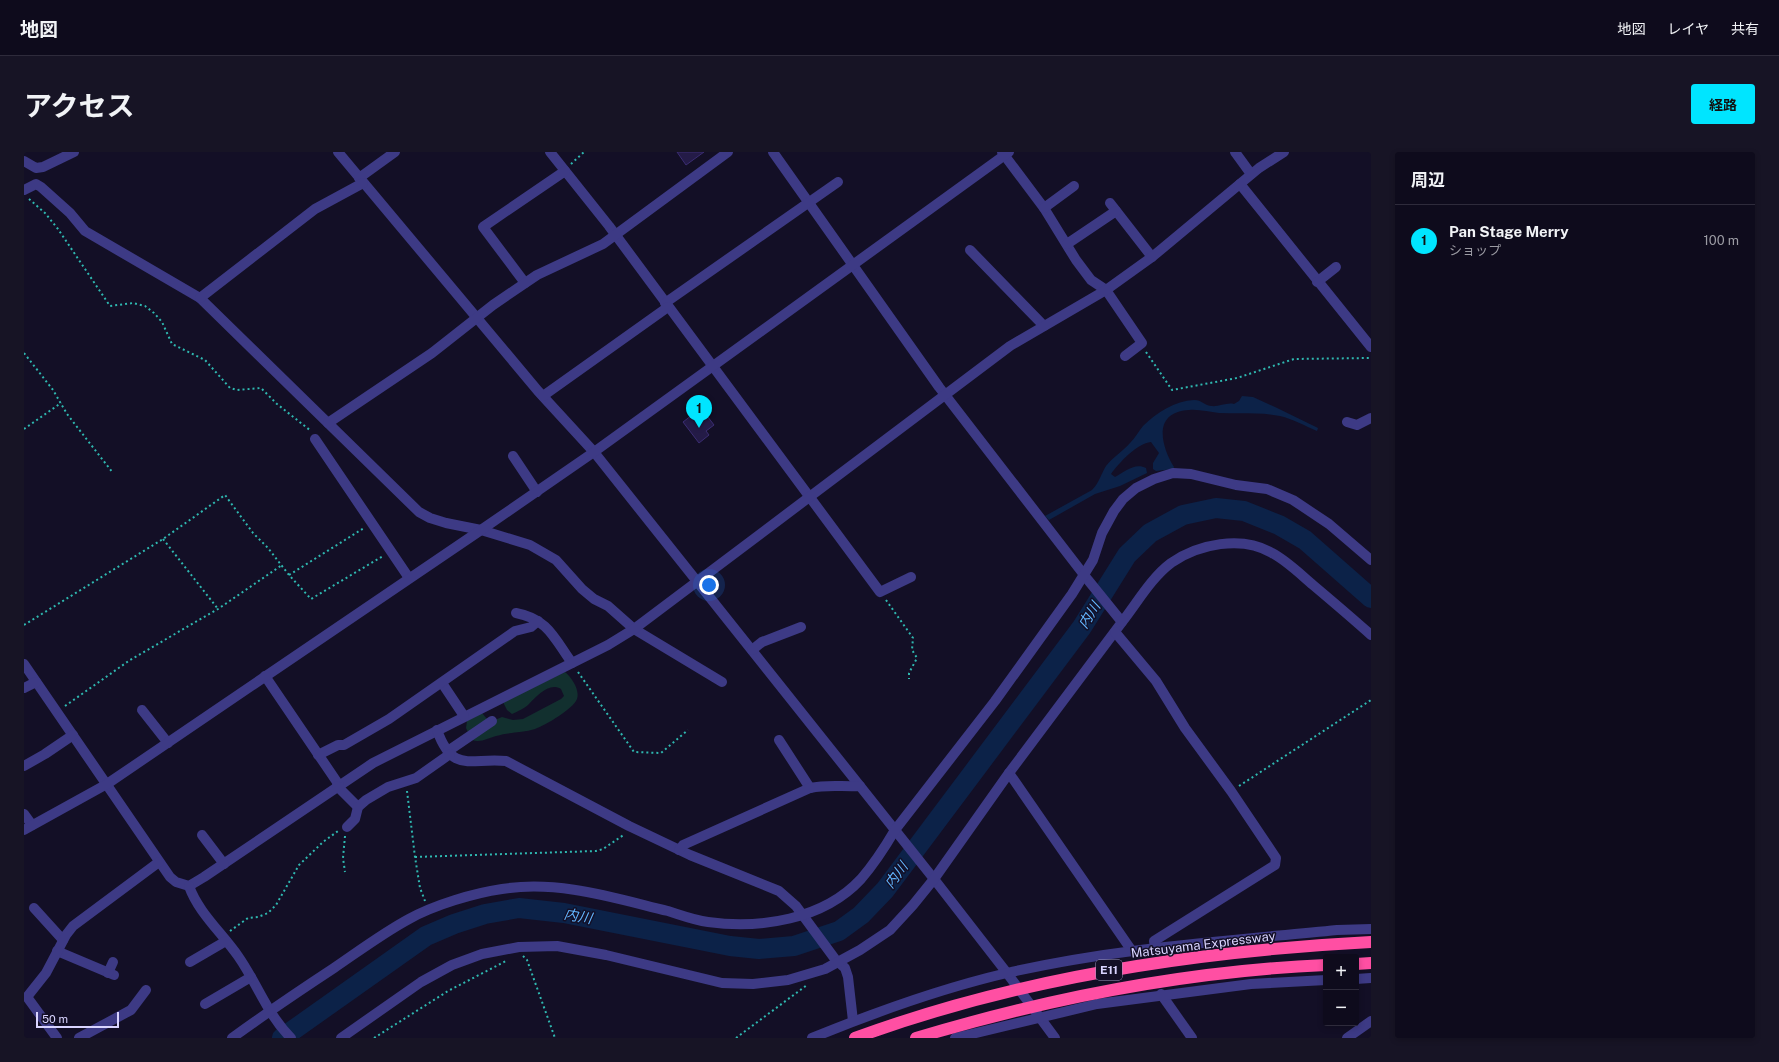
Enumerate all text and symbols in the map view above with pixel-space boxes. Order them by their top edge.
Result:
text: 地図 [20,18,58,40]
text: 地図 [1617,21,1645,37]
text: レイヤ [1667,21,1709,37]
text: 共有 [1731,21,1759,37]
button: 経路 [1691,84,1755,124]
text: アクセス [24,89,135,122]
text: 周辺 [1411,170,1445,190]
text: Pan Stage Merry [1449,223,1569,240]
text: 1 [1421,233,1427,248]
text: 100 m [1703,233,1739,248]
text: ショップ [1449,243,1501,258]
pin: 1 [686,395,712,428]
your location [699,575,719,595]
water label: 内川 [1075,597,1104,631]
water label: 内川 [881,857,912,891]
water label: 内川 [563,906,595,927]
street label: Matsuyama Expressway [1130,928,1276,961]
map controls [1323,954,1359,1026]
button: + [1323,954,1359,990]
road number: E11 [1096,960,1122,980]
button: − [1323,990,1359,1026]
scale bar [36,1010,119,1029]
text: 50 m [42,1013,68,1025]

